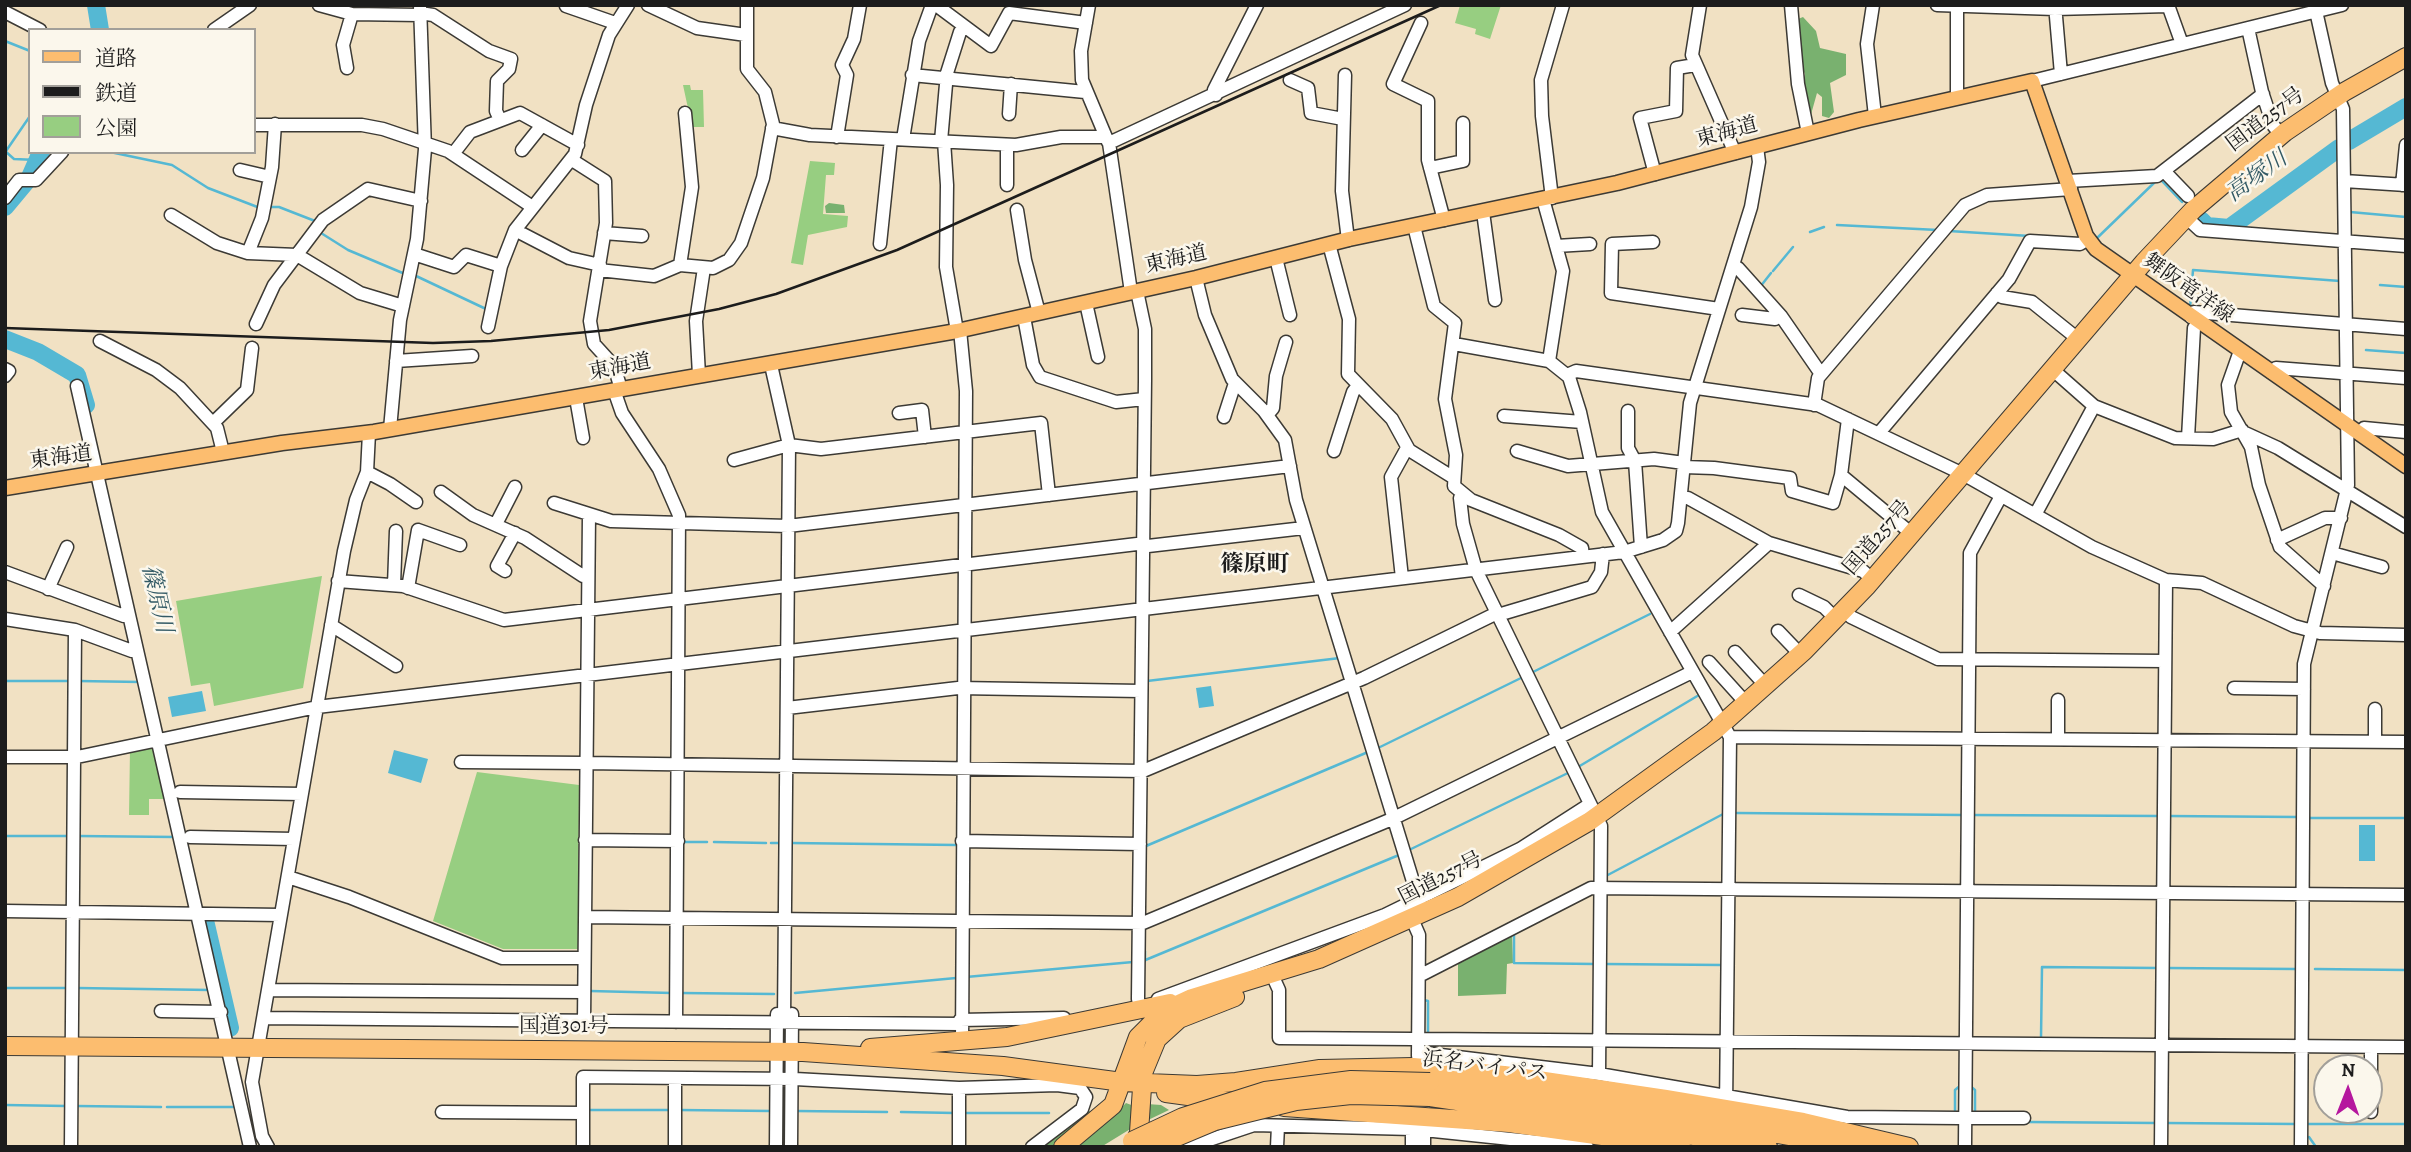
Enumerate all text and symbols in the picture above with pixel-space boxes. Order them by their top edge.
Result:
legend [28,28,256,154]
text: 道路 [95,44,137,72]
text: 鉄道 [95,79,137,107]
street label: 国道257号 [2222,83,2310,157]
street label: 東海道 [1693,113,1761,153]
text: 公園 [95,114,137,142]
water label: 高塚川 [2221,146,2293,208]
street label: 東海道 [1142,241,1210,279]
street label: 舞阪竜洋線 [2138,249,2238,329]
street label: 東海道 [587,350,653,386]
street label: 東海道 [28,441,94,475]
street label: 国道257号 [1839,495,1917,581]
district label: 篠原町 [1221,551,1289,579]
water label: 篠原川 [135,562,177,636]
street label: 国道257号 [1395,847,1487,911]
street label: 国道301号 [519,1014,609,1040]
street label: 浜名バイパス [1421,1047,1549,1087]
north arrow [2313,1054,2383,1124]
text: N [2341,1057,2355,1083]

